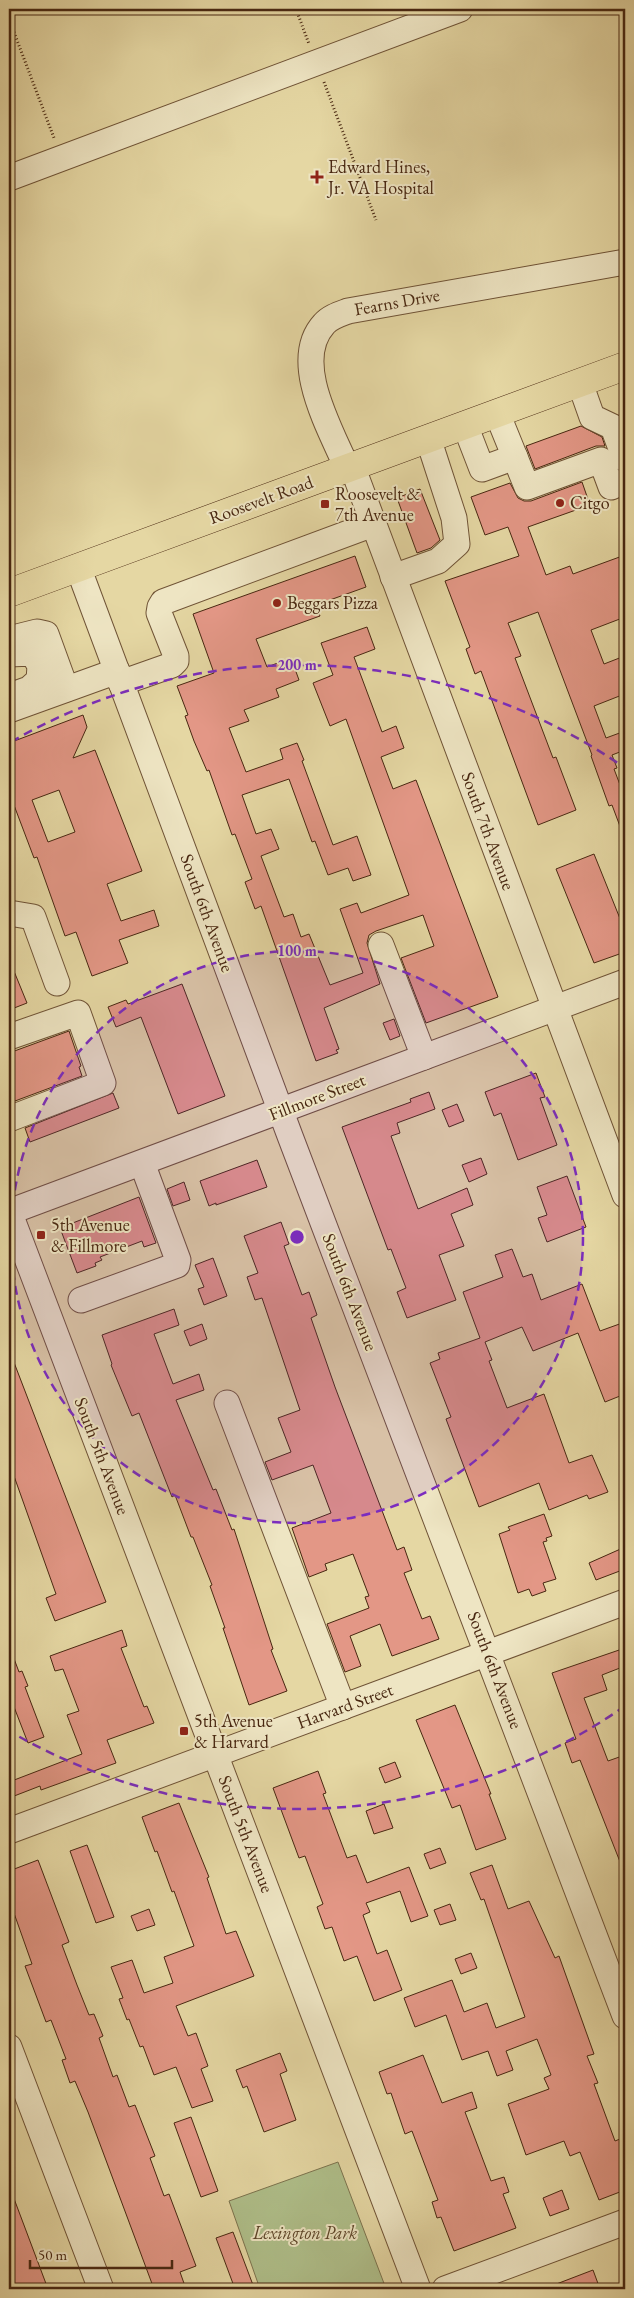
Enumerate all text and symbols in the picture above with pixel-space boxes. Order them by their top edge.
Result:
place label: Edward Hines, Jr. VA Hospital [326,155,434,199]
marker: Edward Hines, Jr. VA Hospital [310,170,324,184]
street label: Fearns Drive [352,283,441,320]
street label: Roosevelt Road [206,470,317,529]
place label: Roosevelt & 7th Avenue [335,482,421,526]
place label: Citgo [570,491,610,514]
marker: Citgo [554,497,566,509]
marker: Roosevelt & 7th Avenue [319,498,331,510]
place label: Beggars Pizza [287,591,379,614]
marker: Beggars Pizza [271,597,283,609]
text: 200 m [277,655,317,674]
street label: South 7th Avenue [456,769,521,893]
street label: South 6th Avenue [175,851,240,975]
text: 100 m [277,941,317,960]
street label: Fillmore Street [265,1068,369,1125]
place label: 5th Avenue & Fillmore [51,1213,130,1257]
centre of rings [288,1228,306,1246]
marker: 5th Avenue & Fillmore [35,1229,47,1241]
street label: South 6th Avenue [317,1230,383,1354]
street label: South 5th Avenue [69,1394,135,1518]
street label: South 6th Avenue [462,1608,528,1732]
street label: Harvard Street [294,1677,396,1734]
place label: 5th Avenue & Harvard [194,1709,273,1753]
marker: 5th Avenue & Harvard [178,1725,190,1737]
street label: South 5th Avenue [213,1772,279,1896]
park label: Lexington Park [252,2221,357,2245]
scale bar [30,2238,172,2270]
text: 50 m [38,2245,67,2264]

